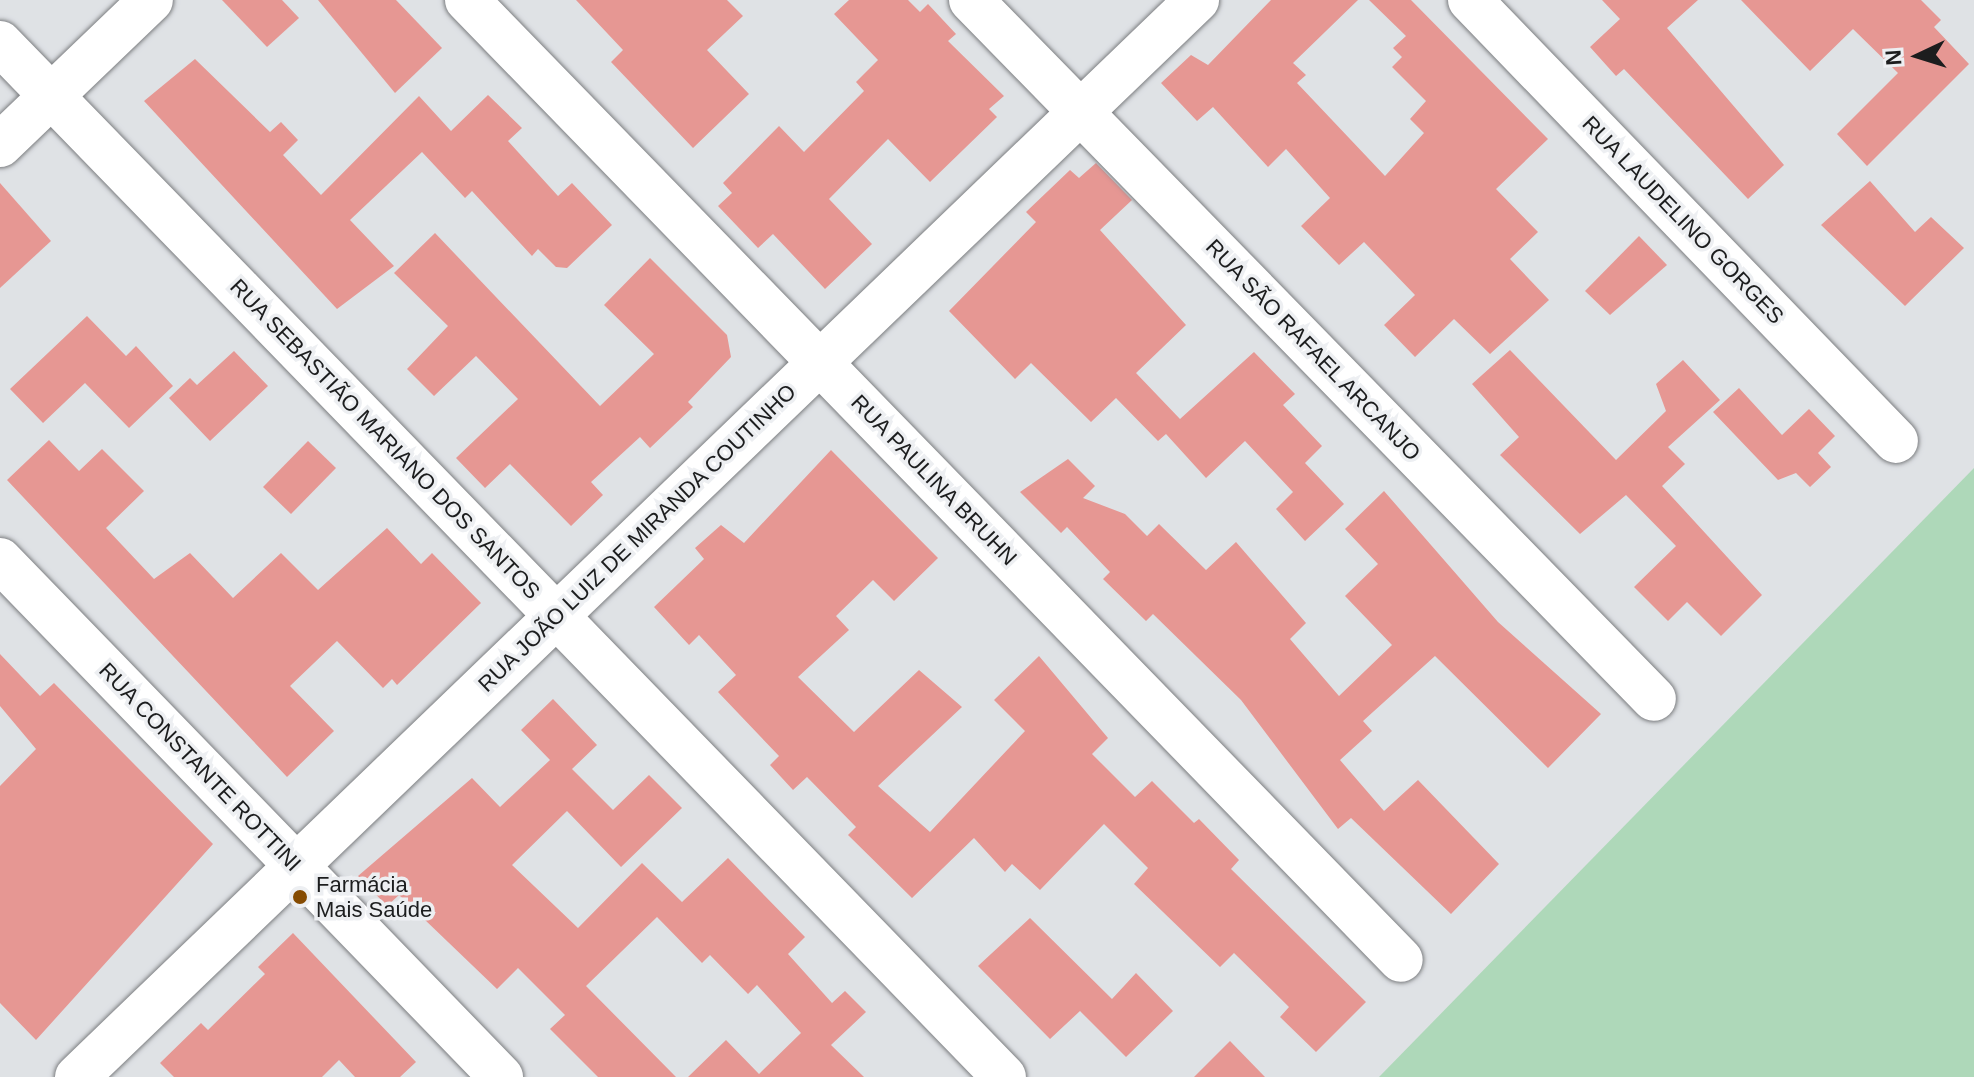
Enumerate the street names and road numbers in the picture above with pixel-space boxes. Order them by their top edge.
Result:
street label: RUA LAUDELINO GORGES [1576,110,1790,330]
street label: RUA SÃO RAFAEL ARCANJO [1199,233,1427,467]
street label: RUA SEBASTIÃO MARIANO DOS SANTOS [224,273,546,605]
street label: RUA JOÃO LUIZ DE MIRANDA COUTINHO [472,378,802,698]
street label: RUA PAULINA BRUHN [845,388,1023,572]
street label: RUA CONSTANTE ROTTINI [93,657,307,877]

